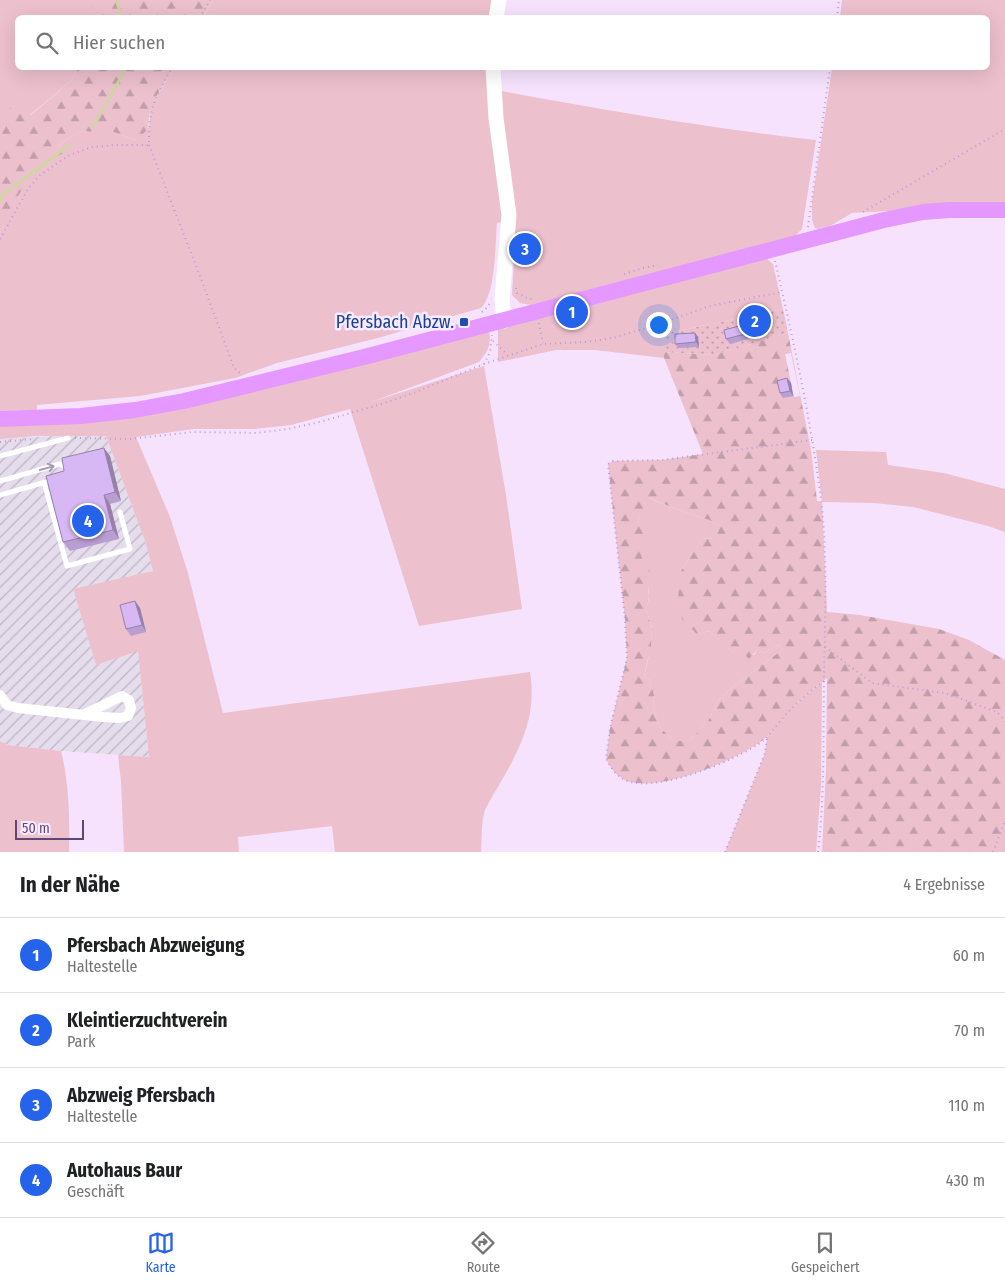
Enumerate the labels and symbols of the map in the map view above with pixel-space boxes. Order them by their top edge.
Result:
pin: 3 [509,230,541,268]
pin: 1 [556,293,588,331]
pin: 2 [739,302,771,340]
place label: Pfersbach Abzw. [336,311,454,333]
your location [646,312,672,338]
marker: Pfersbach Abzw. [458,316,470,328]
one-way arrow [38,462,54,472]
pin: 4 [72,502,104,540]
scale bar [15,817,84,840]

